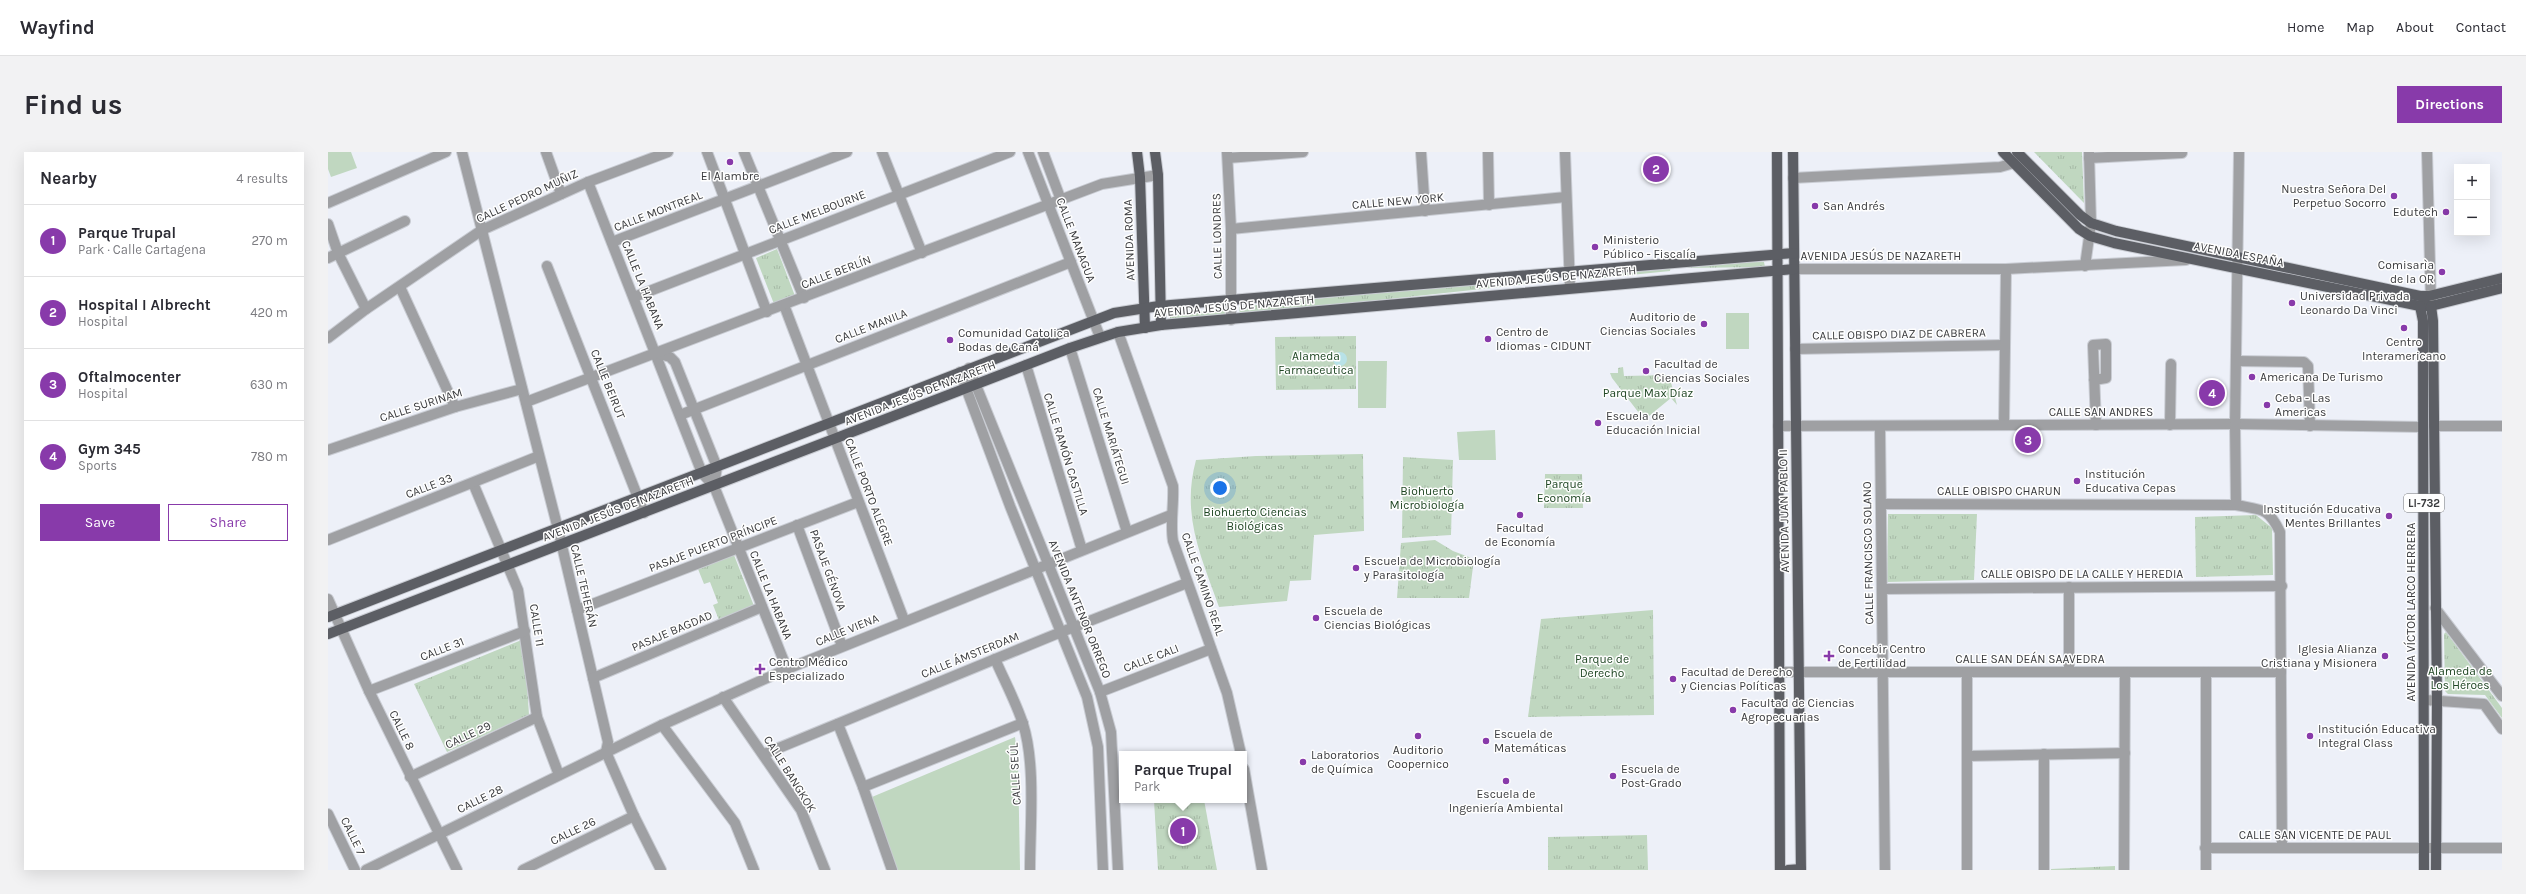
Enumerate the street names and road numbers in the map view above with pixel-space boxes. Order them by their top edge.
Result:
street label: CALLE PEDRO MUÑIZ [474,166,580,226]
street label: CALLE MELBOURNE [766,187,868,237]
street label: CALLE MONTREAL [612,188,705,234]
street label: CALLE NEW YORK [1351,190,1445,212]
street label: CALLE LONDRES [1209,193,1225,279]
street label: CALLE MANAGUA [1053,196,1099,284]
street label: AVENIDA ROMA [1121,199,1137,281]
street label: CALLE LA HABANA [619,238,667,332]
street label: AVENIDA ESPAÑA [2193,238,2285,270]
street label: AVENIDA JESÚS DE NAZARETH [1801,248,1961,263]
street label: CALLE BERLÍN [799,251,873,292]
street label: AVENIDA JESÚS DE NAZARETH [1475,262,1637,291]
street label: AVENIDA JESÚS DE NAZARETH [1153,291,1315,320]
street label: CALLE MANILA [833,306,909,346]
street label: CALLE OBISPO DIAZ DE CABRERA [1812,325,1986,343]
street label: CALLE BEIRUT [588,347,628,421]
street label: AVENIDA JESÚS DE NAZARETH [842,357,998,428]
street label: CALLE SURINAM [378,385,464,425]
street label: CALLE MARIÁTEGUI [1090,385,1133,486]
street label: CALLE RAMÓN CASTILLA [1041,391,1092,517]
street label: CALLE SAN ANDRES [2049,405,2153,419]
street label: CALLE PORTO ALEGRE [842,436,896,548]
street label: AVENIDA JUAN PABLO II [1776,449,1792,573]
street label: CALLE 33 [404,471,454,501]
street label: AVENIDA JESÚS DE NAZARETH [540,473,696,544]
street label: CALLE FRANCISCO SOLANO [1860,481,1876,625]
street label: CALLE OBISPO CHARUN [1937,484,2061,498]
road number: LI-732 [2404,494,2444,512]
street label: PASAJE PUERTO PRÍNCIPE [646,512,779,575]
street label: AVENIDA VÍCTOR LARCO HERRERA [2403,522,2418,701]
street label: PASAJE GÉNOVA [807,527,850,613]
street label: CALLE CAMINO REAL [1179,531,1227,638]
street label: AVENIDA ANTENOR ORREGO [1046,538,1114,680]
street label: CALLE TEHERÁN [568,543,601,629]
street label: CALLE LA HABANA [747,548,795,642]
street label: CALLE OBISPO DE LA CALLE Y HEREDIA [1981,567,2183,581]
street label: CALLE 11 [527,603,547,647]
street label: PASAJE BAGDAD [629,608,715,654]
street label: CALLE VIENA [813,611,881,649]
street label: CALLE ÁMSTERDAM [919,628,1021,681]
street label: CALLE 31 [418,634,466,664]
street label: CALLE CALI [1121,641,1181,675]
street label: CALLE SAN DEÁN SAAVEDRA [1955,651,2105,666]
street label: CALLE 8 [386,708,418,752]
street label: CALLE 29 [443,718,493,752]
street label: CALLE BANGKOK [761,733,820,815]
street label: CALLE SEÚL [1005,742,1024,806]
street label: CALLE 28 [455,782,505,816]
street label: CALLE 26 [548,814,598,848]
street label: CALLE 7 [338,815,368,858]
street label: CALLE SAN VICENTE DE PAUL [2239,828,2392,842]

